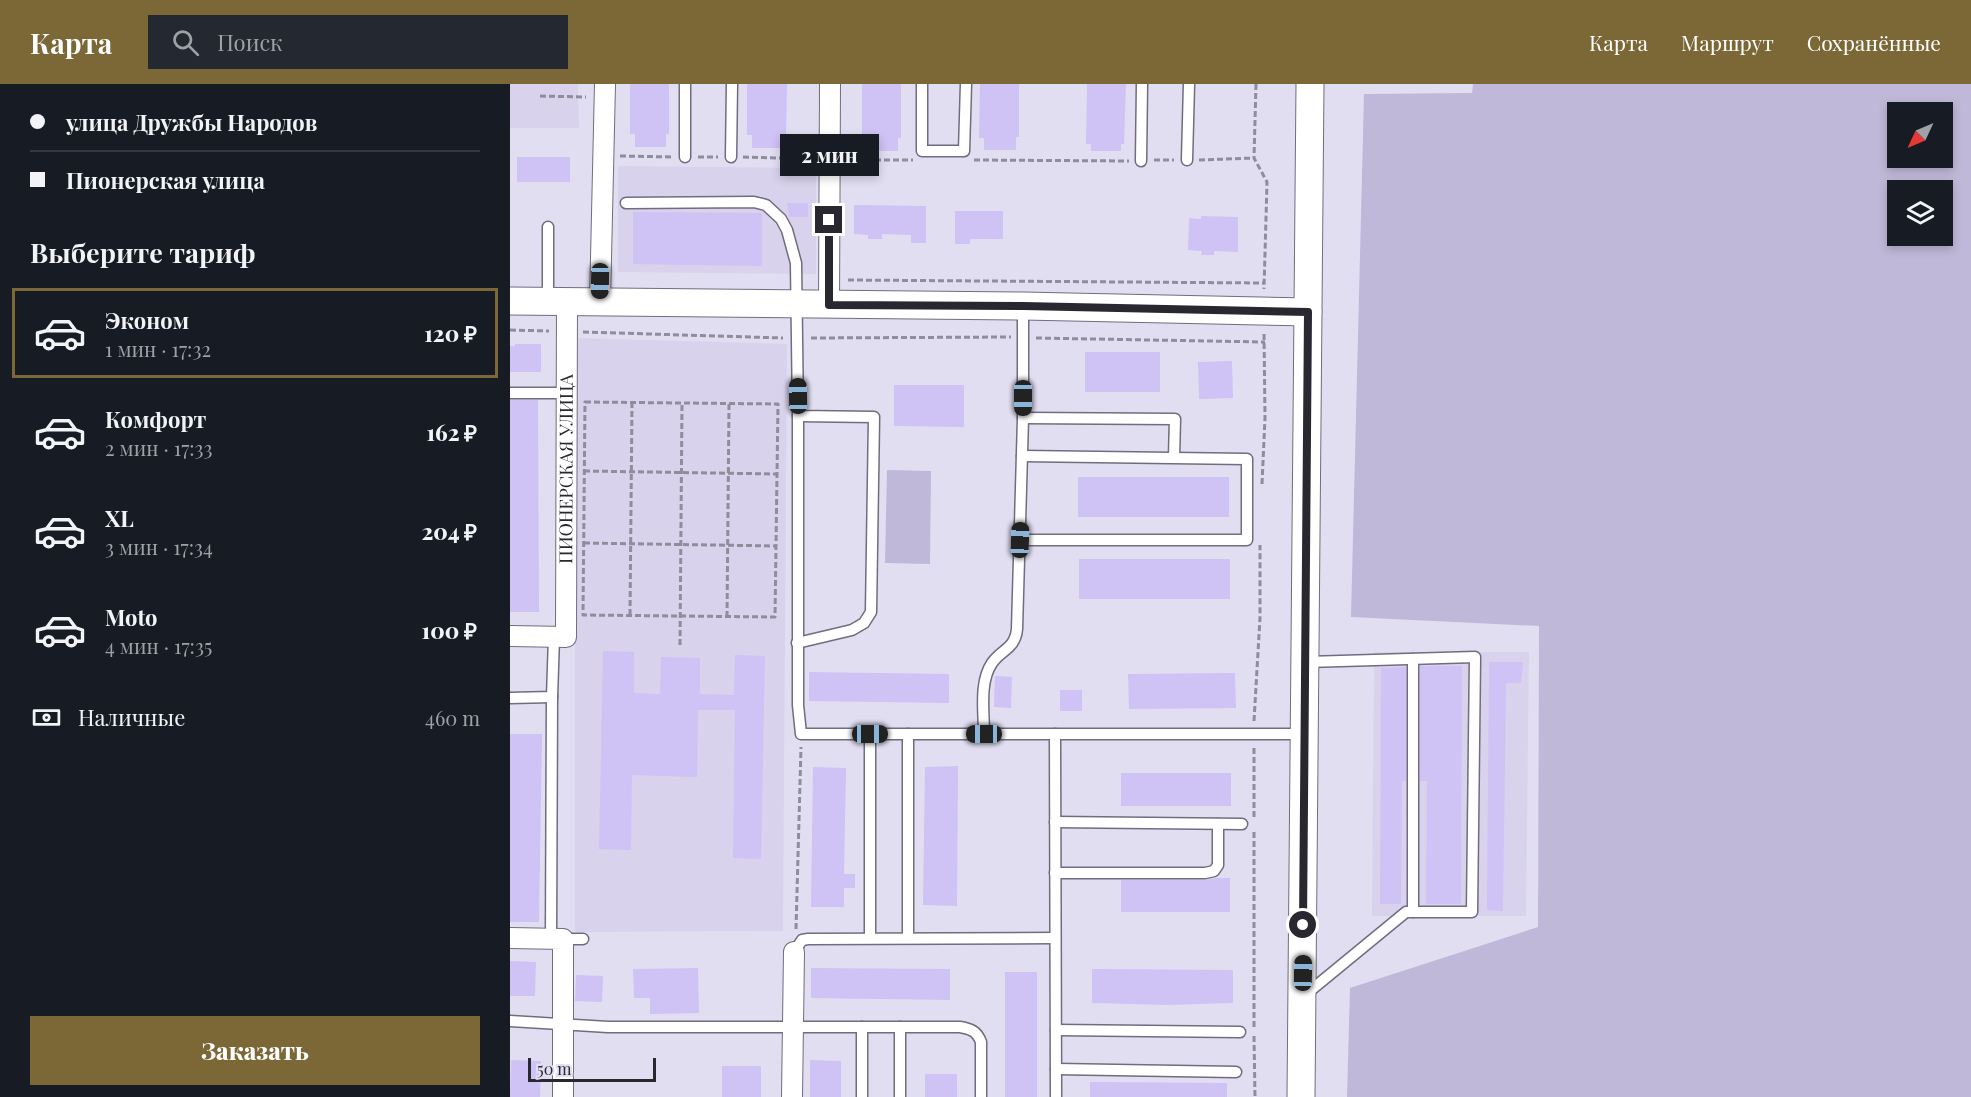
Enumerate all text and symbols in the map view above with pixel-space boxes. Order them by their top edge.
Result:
search box [148,15,568,69]
text: Карта [30,24,112,61]
icon: search [169,26,202,59]
text: Поиск [217,27,283,57]
text: Карта [1589,28,1648,56]
text: Маршрут [1681,28,1774,56]
text: Сохранённые [1807,28,1941,56]
north arrow [1887,102,1953,168]
map controls [1887,102,1953,246]
text: улица Дружбы Народов [66,107,317,137]
callout: 2 мин [780,133,878,175]
text: 2 мин [801,141,858,168]
text: Пионерская улица [66,165,265,195]
button: layers [1887,180,1953,246]
route end [815,206,842,233]
text: Выберите тариф [30,234,256,270]
car [591,263,609,299]
text: Эконом [105,305,189,335]
icon: car [33,306,87,360]
text: 120 ₽ [424,318,477,348]
text: 1 мин · 17:32 [105,335,211,362]
street label: ПИОНЕРСКАЯ УЛИЦА [553,373,578,564]
car [789,378,807,414]
car [1014,380,1032,416]
text: Комфорт [105,404,206,434]
icon: car [33,405,87,459]
text: 162 ₽ [426,417,477,447]
text: 2 мин · 17:33 [105,434,213,461]
text: XL [105,503,134,533]
icon: car [33,504,87,558]
text: 204 ₽ [422,516,477,546]
car [1010,522,1030,558]
text: 3 мин · 17:34 [105,533,213,560]
text: Moto [105,602,158,632]
icon: car [33,603,87,657]
text: 100 ₽ [422,615,477,645]
text: 4 мин · 17:35 [105,632,212,659]
icon: cash [30,701,63,734]
text: Наличные [78,702,185,732]
text: 460 m [425,704,480,731]
car [852,725,888,743]
car [966,725,1002,743]
route start [1289,911,1316,938]
car [1294,955,1312,991]
button: Заказать [30,1016,480,1085]
scale bar [528,1055,656,1082]
text: 50 m [537,1058,571,1079]

